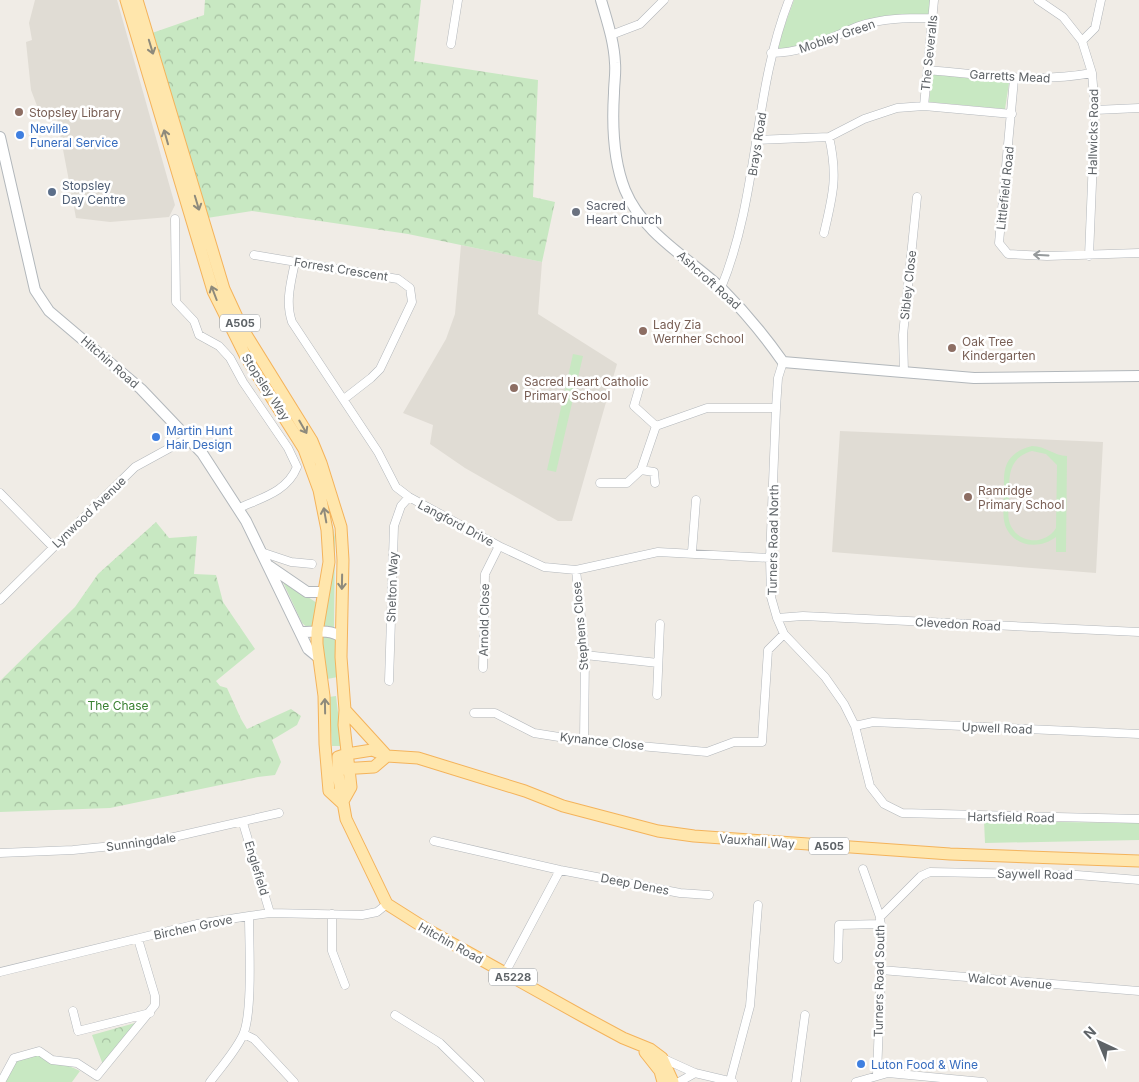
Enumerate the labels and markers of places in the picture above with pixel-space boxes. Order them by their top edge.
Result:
place label: Stopsley Library [29,105,121,120]
marker: Stopsley Library [13,106,25,118]
place label: Neville Funeral Service [30,121,118,150]
marker: Neville Funeral Service [14,129,26,141]
place label: Stopsley Day Centre [62,178,125,207]
marker: Stopsley Day Centre [46,186,58,198]
place label: Sacred Heart Church [586,198,662,227]
marker: Sacred Heart Church [570,206,582,218]
place label: Lady Zia Wernher School [653,317,744,346]
marker: Lady Zia Wernher School [637,325,649,337]
place label: Oak Tree Kindergarten [962,334,1036,363]
marker: Oak Tree Kindergarten [946,342,958,354]
place label: Sacred Heart Catholic Primary School [524,374,649,403]
marker: Sacred Heart Catholic Primary School [508,382,520,394]
place label: Martin Hunt Hair Design [166,423,233,452]
marker: Martin Hunt Hair Design [150,431,162,443]
place label: Ramridge Primary School [978,483,1064,512]
marker: Ramridge Primary School [962,491,974,503]
place label: Luton Food & Wine [871,1057,978,1072]
marker: Luton Food & Wine [855,1058,867,1070]

